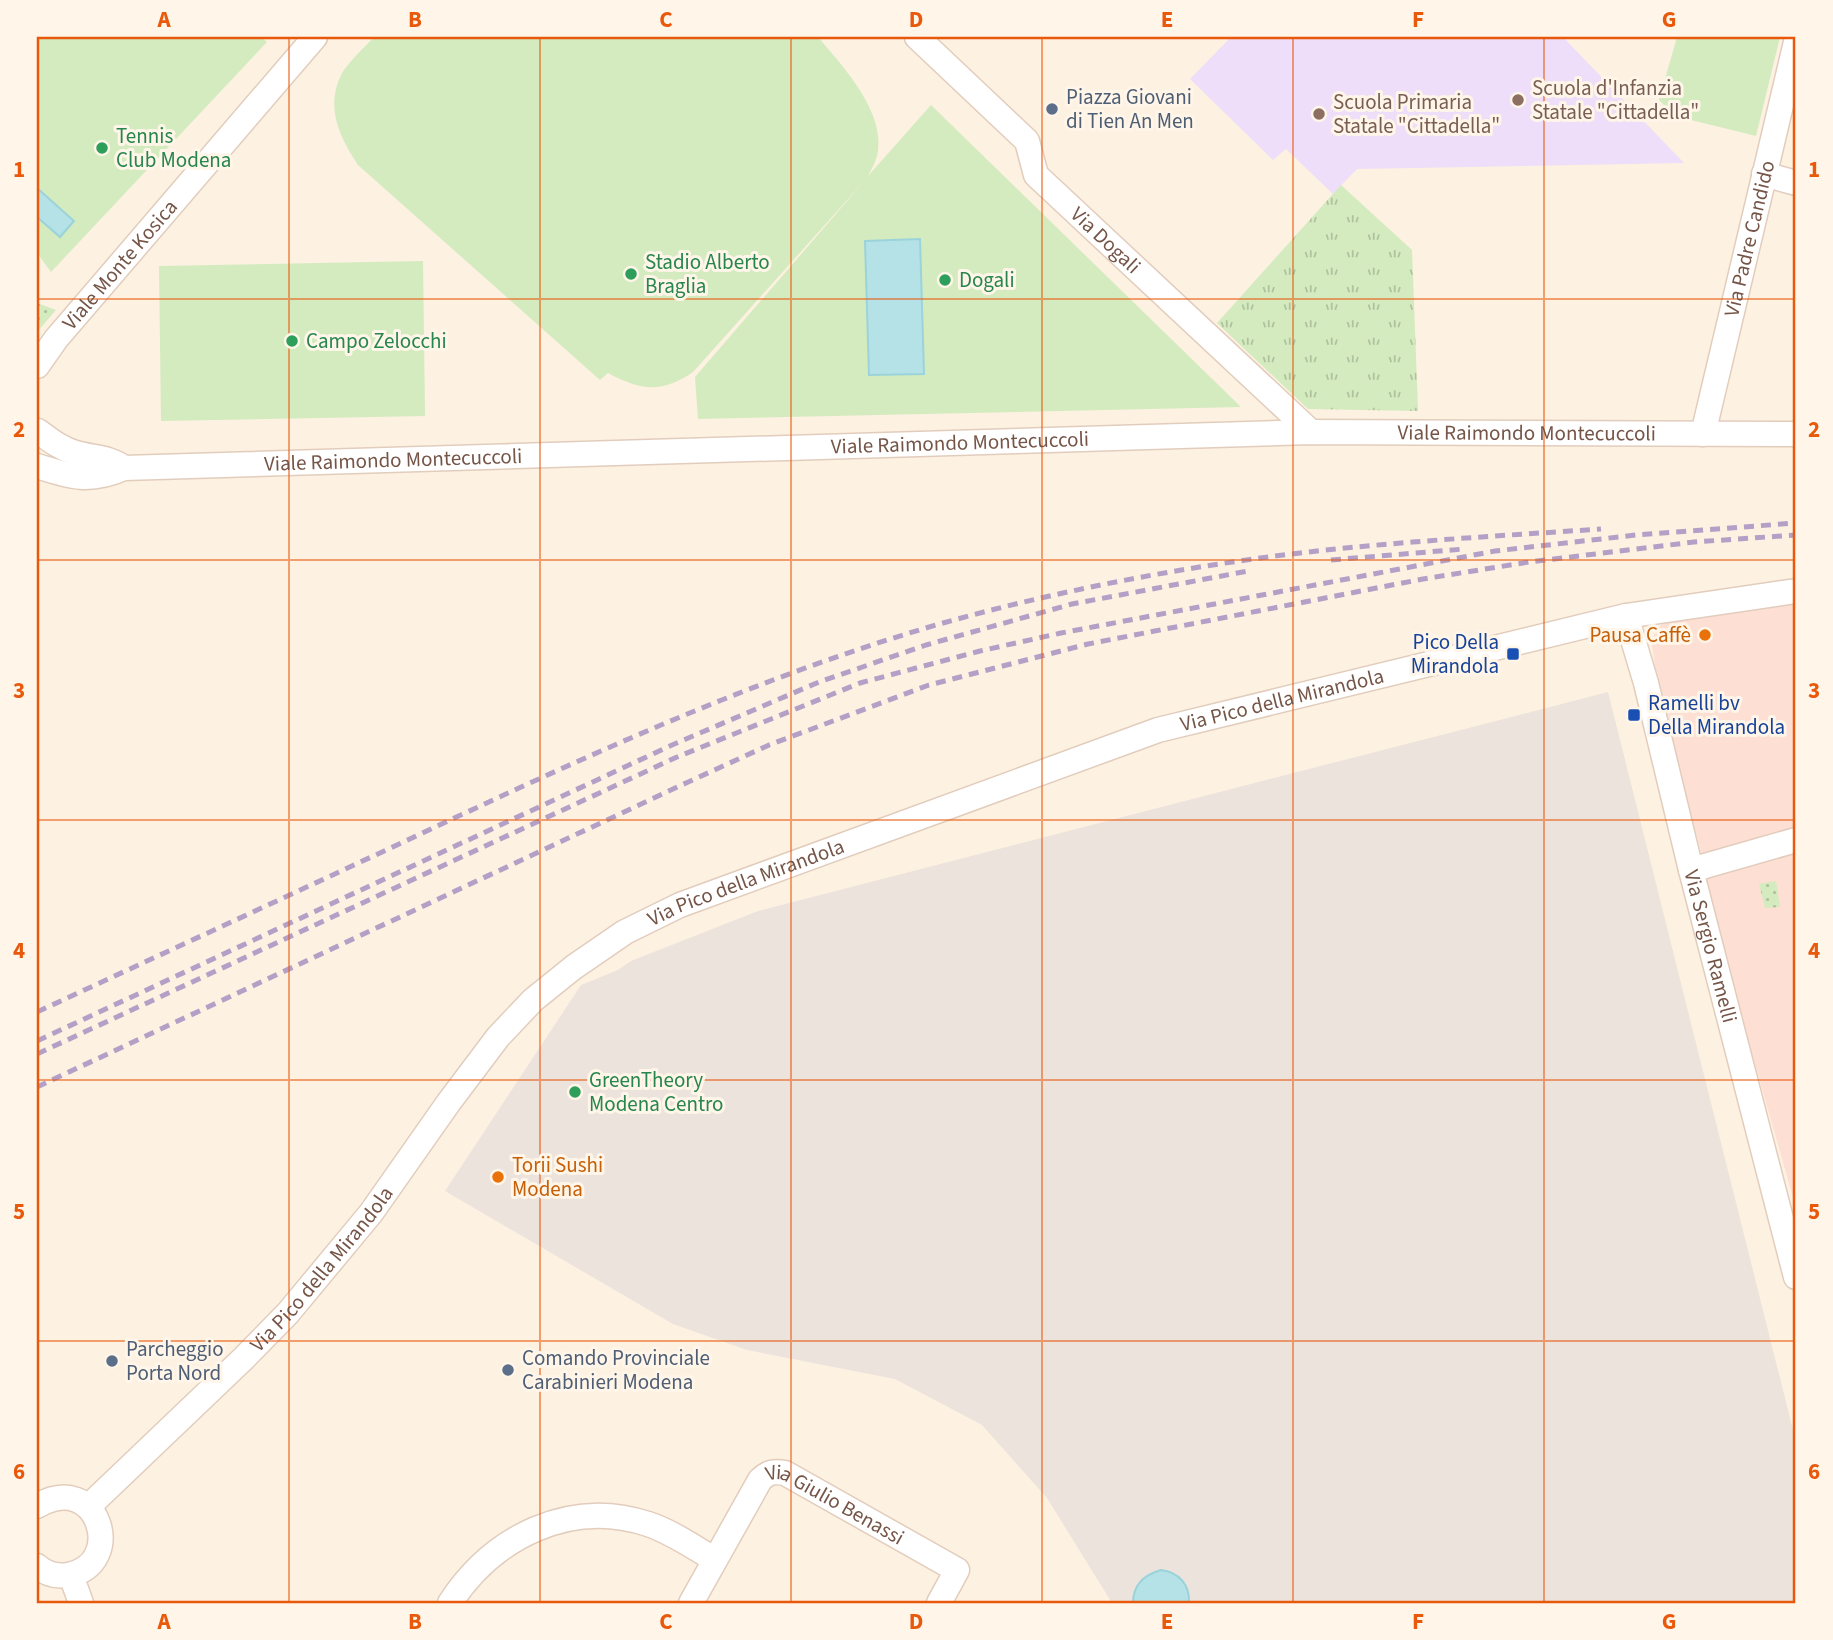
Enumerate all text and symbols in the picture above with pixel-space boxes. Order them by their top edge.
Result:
text: A [156,3,171,36]
text: B [408,3,422,36]
text: C [659,3,673,36]
text: D [909,3,923,36]
text: E [1161,3,1173,36]
text: F [1412,3,1424,36]
text: G [1662,3,1676,36]
place label: Scuola d'Infanzia Statale "Cittadella" [1532,73,1699,127]
place label: Piazza Giovani di Tien An Men [1066,82,1194,136]
place label: Scuola Primaria Statale "Cittadella" [1333,87,1500,141]
marker: Scuola d'Infanzia Statale "Cittadella" [1510,92,1526,108]
marker: Piazza Giovani di Tien An Men [1044,101,1060,117]
marker: Scuola Primaria Statale "Cittadella" [1311,106,1327,122]
place label: Tennis Club Modena [116,121,231,175]
marker: Tennis Club Modena [94,140,110,156]
text: 1 [13,153,25,186]
text: 1 [1808,153,1820,186]
street label: Via Padre Candido [1716,157,1782,320]
street label: Viale Monte Kosica [55,193,184,336]
street label: Via Dogali [1064,200,1148,281]
place label: Stadio Alberto Braglia [645,247,770,301]
place label: Dogali [959,265,1015,295]
marker: Stadio Alberto Braglia [623,266,639,282]
marker: Dogali [937,272,953,288]
place label: Campo Zelocchi [306,326,447,356]
marker: Campo Zelocchi [284,333,300,349]
text: 2 [13,413,25,446]
text: 2 [1808,413,1820,446]
street label: Viale Raimondo Montecuccoli [1397,417,1656,448]
street label: Viale Raimondo Montecuccoli [830,424,1089,462]
street label: Viale Raimondo Montecuccoli [264,441,523,479]
place label: Pausa Caffè [1590,620,1691,650]
place label: Pico Della Mirandola [1411,627,1499,681]
marker: Pausa Caffè [1697,627,1713,643]
marker: Pico Della Mirandola [1505,646,1521,662]
street label: Via Pico della Mirandola [1177,661,1387,739]
text: 3 [13,674,25,707]
text: 3 [1808,674,1820,707]
place label: Ramelli bv Della Mirandola [1648,688,1785,742]
marker: Ramelli bv Della Mirandola [1626,707,1642,723]
street label: Via Pico della Mirandola [642,831,848,934]
street label: Via Sergio Ramelli [1677,866,1745,1026]
text: 4 [13,934,25,967]
text: 4 [1808,934,1820,967]
place label: GreenTheory Modena Centro [589,1065,723,1119]
marker: GreenTheory Modena Centro [567,1084,583,1100]
place label: Torii Sushi Modena [512,1150,603,1204]
marker: Torii Sushi Modena [490,1169,506,1185]
street label: Via Pico della Mirandola [243,1180,400,1358]
text: 5 [13,1195,25,1228]
text: 5 [1808,1195,1820,1228]
place label: Parcheggio Porta Nord [126,1334,224,1388]
place label: Comando Provinciale Carabinieri Modena [522,1343,710,1397]
marker: Parcheggio Porta Nord [104,1353,120,1369]
marker: Comando Provinciale Carabinieri Modena [500,1362,516,1378]
text: 6 [13,1455,25,1488]
text: 6 [1808,1455,1820,1488]
street label: Via Giulio Benassi [762,1457,910,1552]
text: A [156,1605,171,1638]
text: B [408,1605,422,1638]
text: C [659,1605,673,1638]
text: D [909,1605,923,1638]
text: E [1161,1605,1173,1638]
text: F [1412,1605,1424,1638]
text: G [1662,1605,1676,1638]

